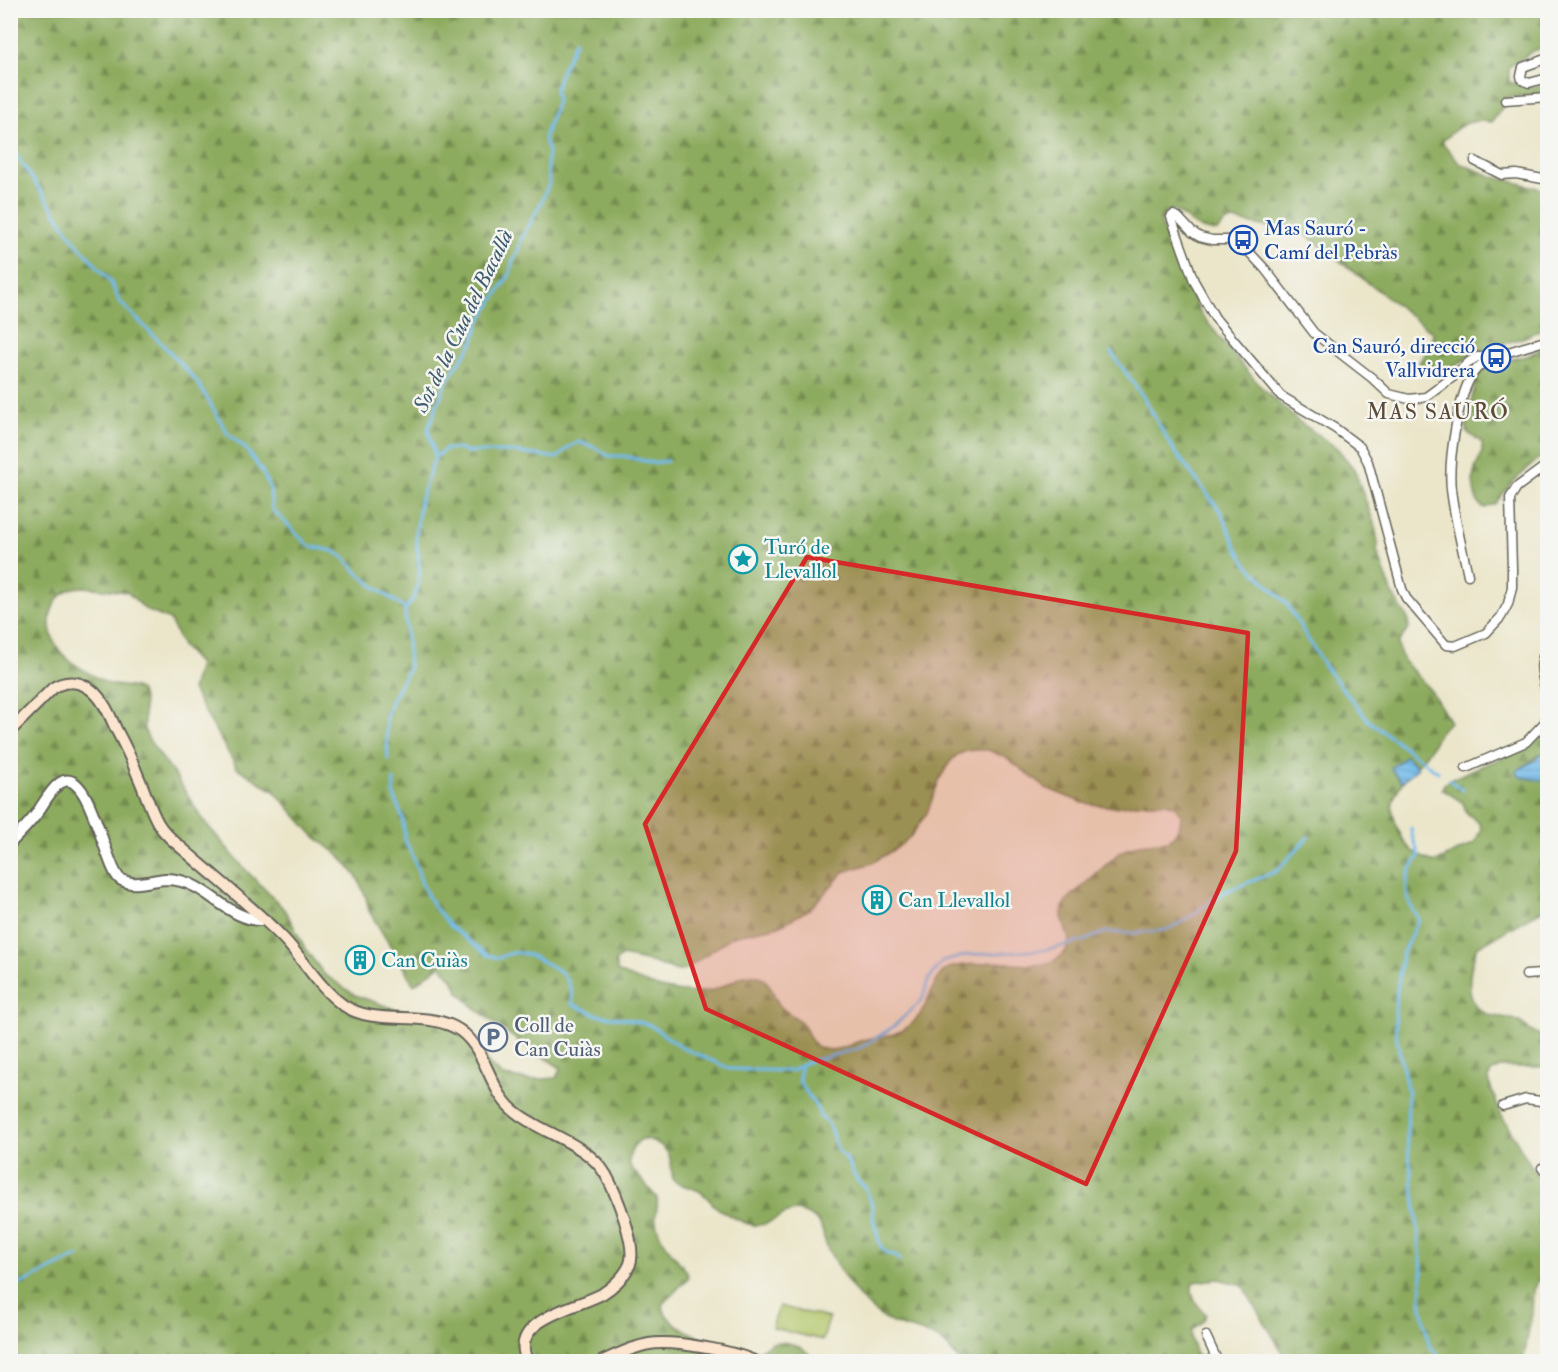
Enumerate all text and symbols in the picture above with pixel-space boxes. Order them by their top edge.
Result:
place label: Mas Sauró - Camí del Pebràs [1264,215,1398,266]
bus stop icon: Mas Sauró - Camí del Pebràs [1227,224,1259,256]
water label: Sot de la Cua del Bacallà [406,225,519,418]
place label: Can Sauró, direcció Vallvidrera [1312,333,1475,384]
bus stop icon: Can Sauró, direcció Vallvidrera [1480,342,1512,374]
district label: MAS SAURÓ [1367,397,1509,426]
place label: Turó de Llevallol [764,534,838,585]
place icon: Turó de Llevallol [727,543,759,575]
building icon: Can Llevallol [861,884,893,916]
place label: Can Llevallol [898,887,1011,914]
building icon: Can Cuiàs [344,944,376,976]
place label: Can Cuiàs [381,947,468,974]
place label: Coll de Can Cuiàs [514,1012,601,1063]
parking icon: Coll de Can Cuiàs [477,1021,509,1053]

